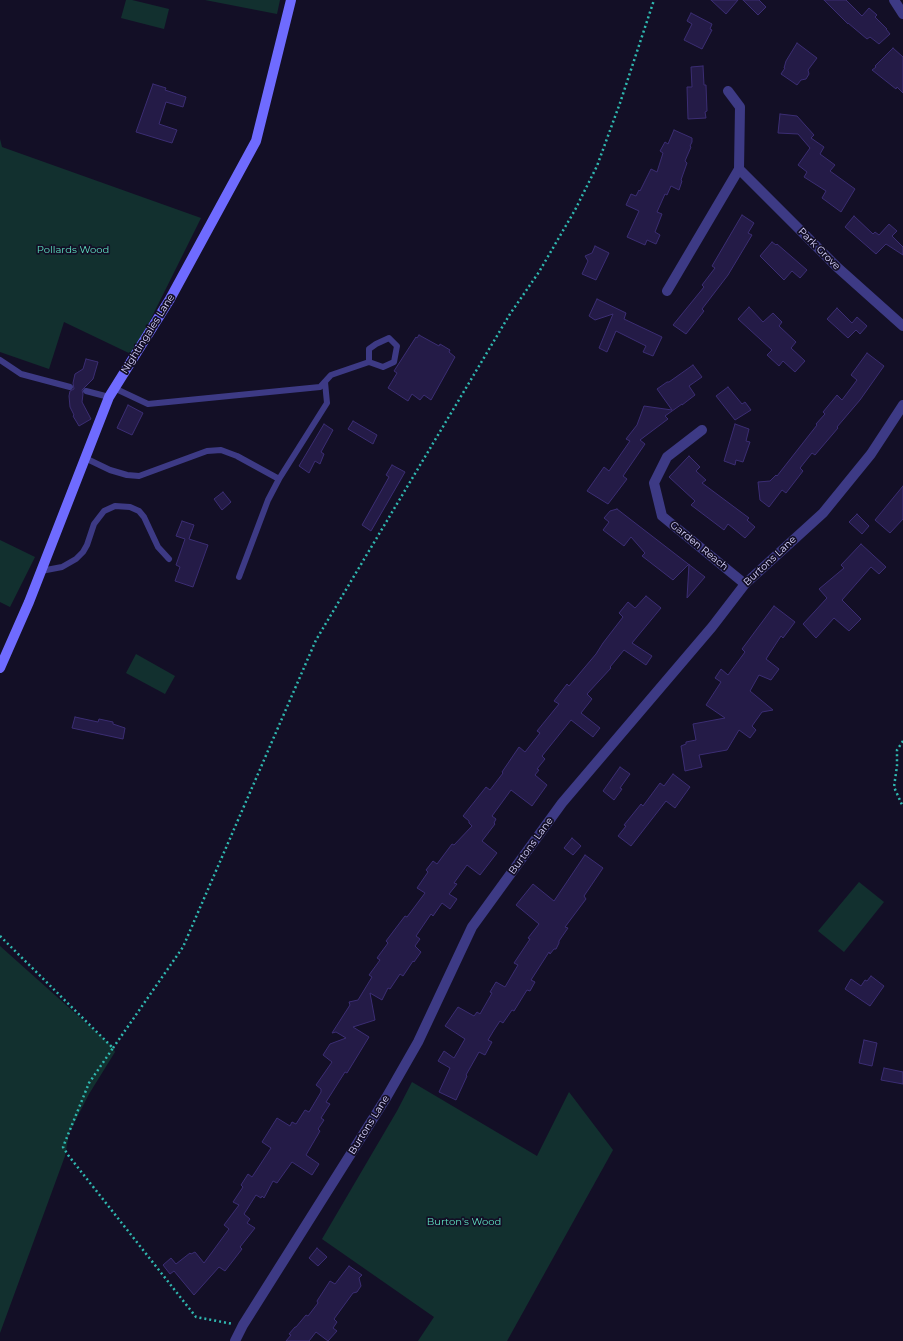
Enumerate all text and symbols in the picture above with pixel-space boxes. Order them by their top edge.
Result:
street label: Park Grove [795,225,843,273]
park label: Pollards Wood [37,244,109,256]
street label: Nightingales Lane [119,292,177,376]
street label: Garden Reach [668,519,730,573]
street label: Burtons Lane [741,534,799,588]
street label: Burtons Lane [506,815,556,877]
street label: Burtons Lane [346,1093,392,1157]
park label: Burton's Wood [427,1216,501,1228]

